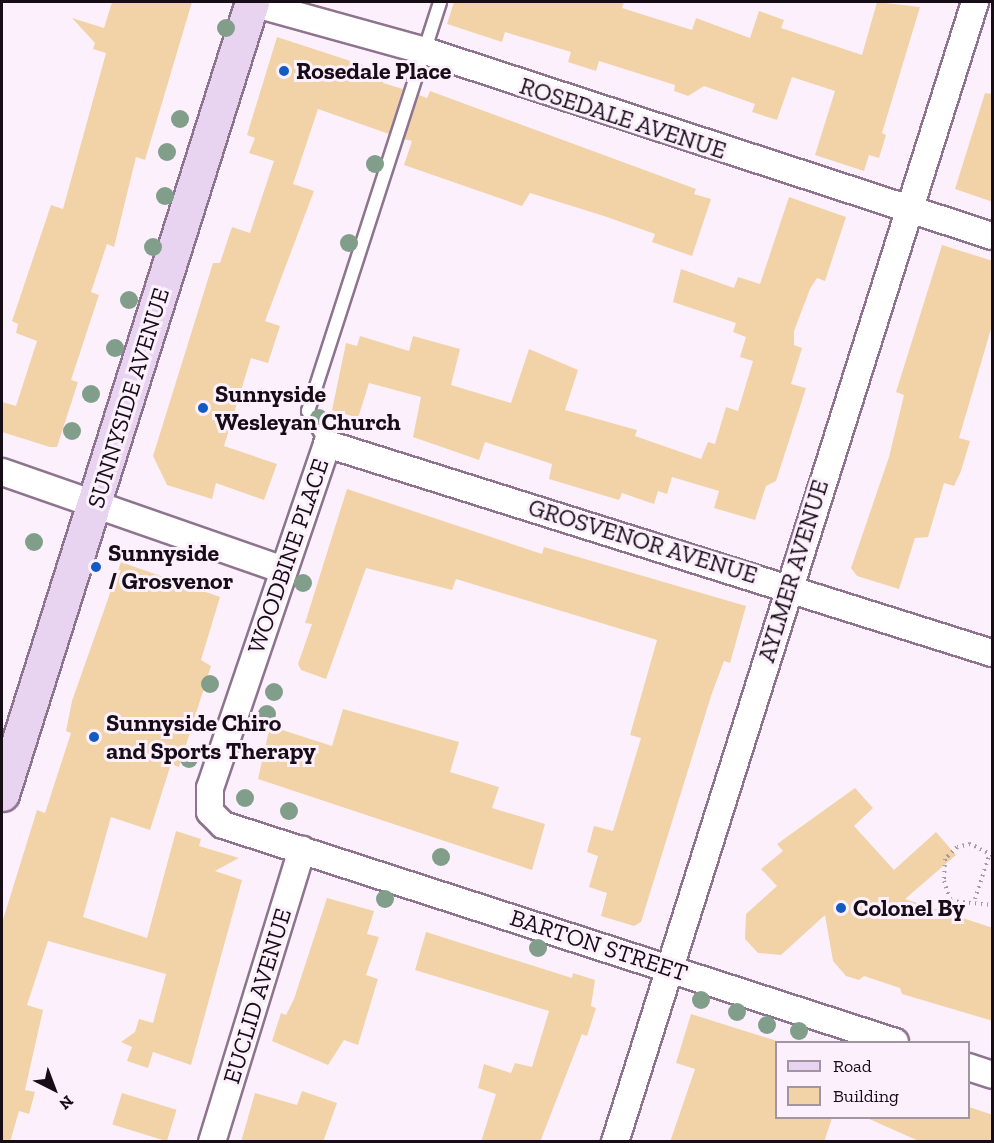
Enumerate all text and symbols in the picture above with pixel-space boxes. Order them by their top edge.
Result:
place label: Rosedale Place [296,57,451,85]
marker: Rosedale Place [277,64,291,78]
street label: ROSEDALE AVENUE [516,71,730,165]
street label: SUNNYSIDE AVENUE [81,284,175,512]
place label: Sunnyside Wesleyan Church [215,380,401,436]
marker: Sunnyside Wesleyan Church [196,401,210,415]
street label: WOODBINE PLACE [241,455,335,657]
street label: AYLMER AVENUE [751,476,835,666]
street label: GROSVENOR AVENUE [525,492,761,590]
place label: Sunnyside / Grosvenor [108,539,233,595]
marker: Sunnyside / Grosvenor [89,560,103,574]
place label: Sunnyside Chiro and Sports Therapy [106,709,316,765]
marker: Sunnyside Chiro and Sports Therapy [87,730,101,744]
place label: Colonel By [853,894,965,922]
marker: Colonel By [834,901,848,915]
street label: BARTON STREET [507,903,691,987]
street label: EUCLID AVENUE [217,905,297,1087]
legend [775,1041,970,1119]
text: Road [833,1055,872,1077]
north arrow [24,1059,84,1119]
text: Building [833,1085,899,1107]
text: N [56,1092,77,1114]

